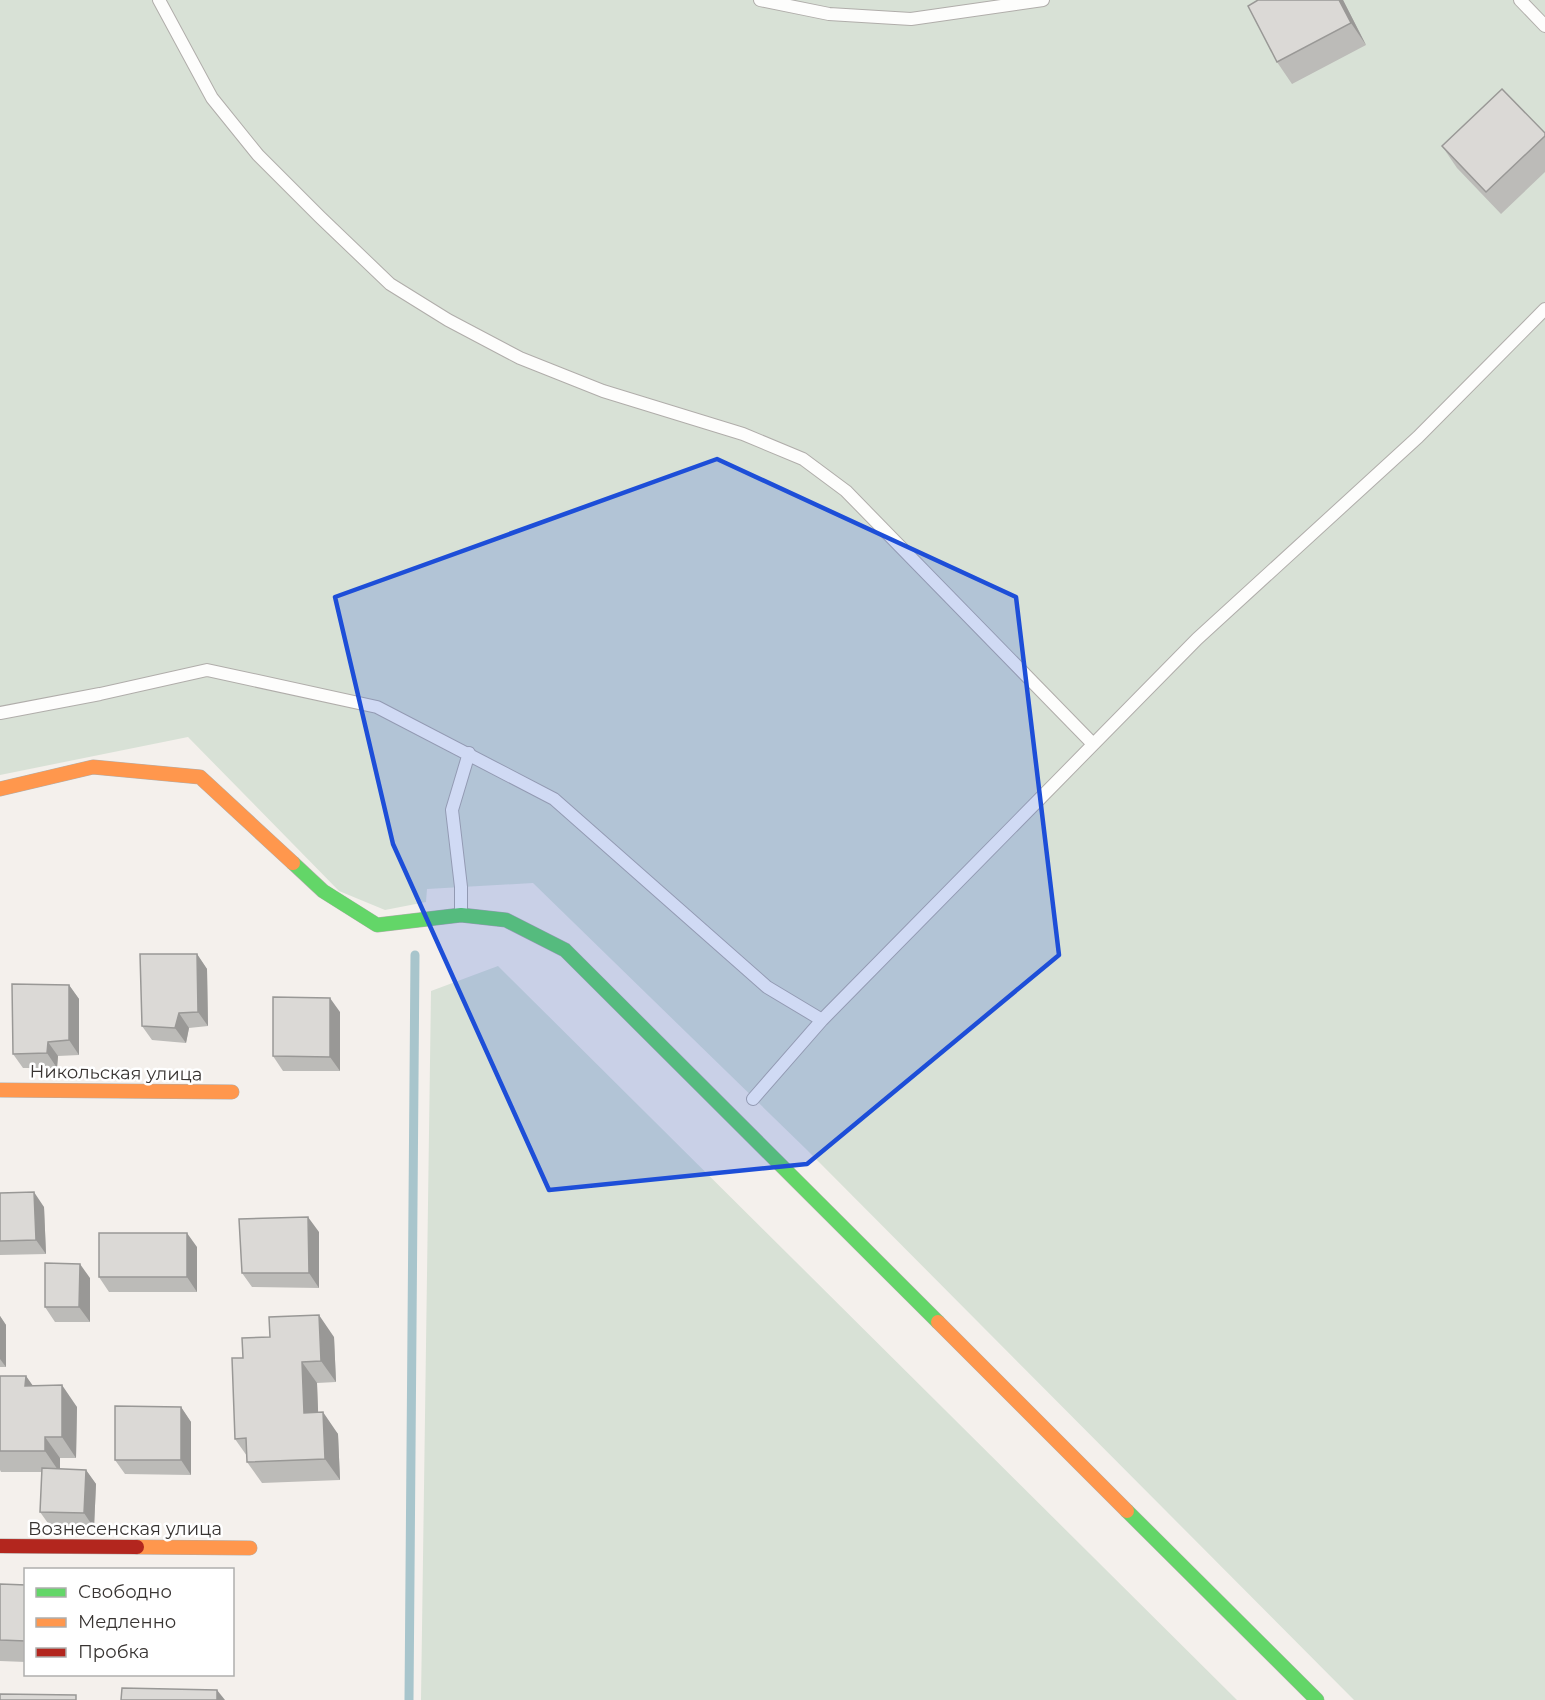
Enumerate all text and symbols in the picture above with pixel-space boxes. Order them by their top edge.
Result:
street label: Никольская улица [29,1060,203,1086]
street label: Вознесенская улица [28,1518,222,1540]
legend [24,1568,234,1676]
text: Свободно [78,1581,172,1603]
text: Медленно [78,1611,176,1633]
text: Пробка [78,1641,149,1663]

